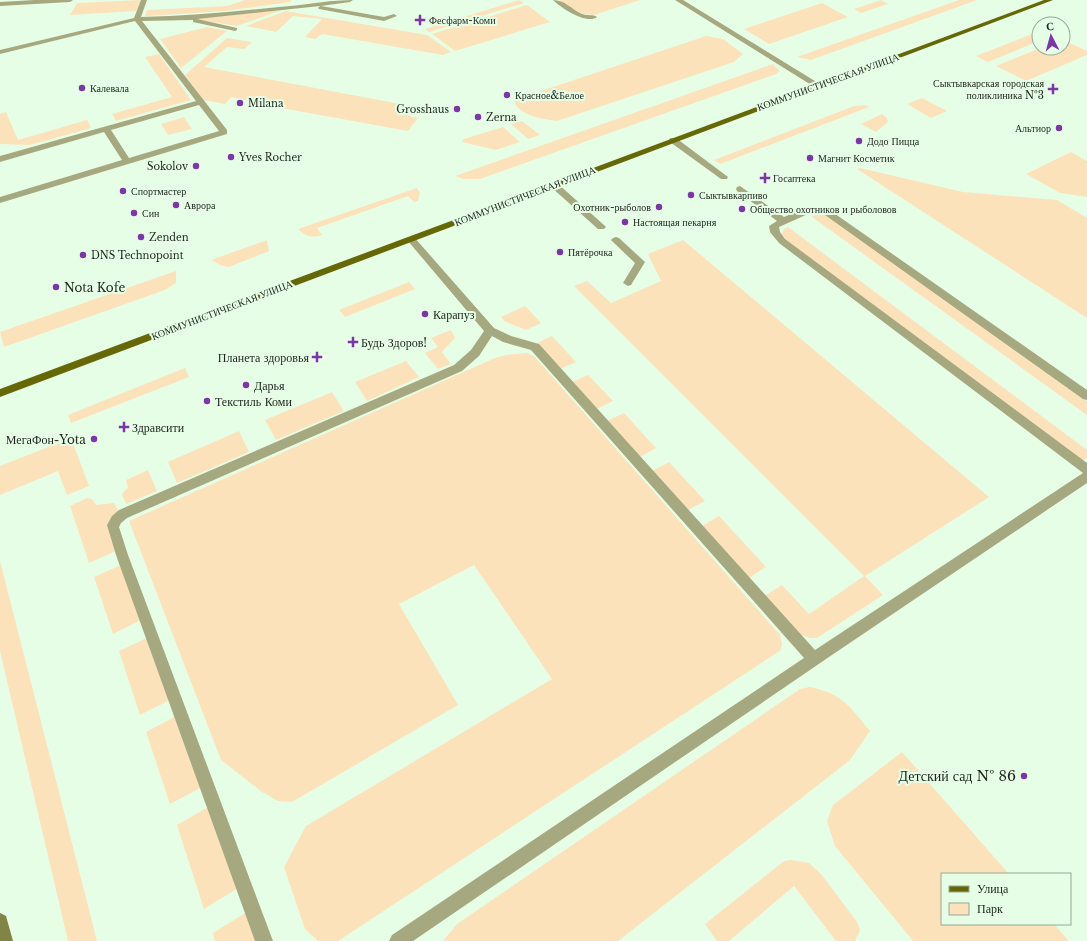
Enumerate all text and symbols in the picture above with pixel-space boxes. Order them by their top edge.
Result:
marker: Фесфарм-Коми [414,14,426,26]
place label: Фесфарм-Коми [429,14,496,27]
north arrow [1031,16,1071,56]
text: С [1045,19,1055,33]
street label: КОММУНИСТИЧЕСКАЯ УЛИЦА [755,50,901,114]
place label: Сыктывкарская городская поликлиника №3 [933,77,1044,102]
place label: Калевала [90,82,130,95]
marker: Калевала [77,83,87,93]
marker: Сыктывкарская городская поликлиника №3 [1047,83,1059,95]
place label: Красное&Белое [515,89,585,102]
marker: Красное&Белое [502,90,512,100]
place label: Milana [248,97,284,110]
marker: Milana [235,98,245,108]
place label: Grosshaus [396,103,449,116]
marker: Grosshaus [452,104,462,114]
place label: Zerna [486,111,517,124]
marker: Zerna [473,112,483,122]
place label: Альтиор [1015,122,1051,135]
marker: Альтиор [1054,123,1064,133]
place label: Додо Пицца [867,135,920,148]
marker: Додо Пицца [854,136,864,146]
place label: Yves Rocher [238,151,302,164]
marker: Yves Rocher [226,152,236,162]
place label: Магнит Косметик [818,152,895,165]
marker: Магнит Косметик [805,153,815,163]
place label: Sokolov [147,160,188,173]
marker: Sokolov [191,161,201,171]
street label: КОММУНИСТИЧЕСКАЯ УЛИЦА [453,163,598,229]
place label: Госаптека [773,172,816,185]
marker: Госаптека [760,173,770,183]
place label: Спортмастер [131,185,186,198]
marker: Спортмастер [118,186,128,196]
place label: Сыктывкарпиво [699,189,767,202]
marker: Сыктывкарпиво [686,190,696,200]
place label: Аврора [184,199,216,212]
marker: Аврора [171,200,181,210]
place label: Охотник-рыболов [573,201,651,214]
marker: Охотник-рыболов [654,202,664,212]
place label: Общество охотников и рыболовов [750,203,897,216]
marker: Общество охотников и рыболовов [737,204,747,214]
place label: Син [142,207,160,220]
marker: Син [129,208,139,218]
place label: Настоящая пекарня [633,216,717,229]
marker: Настоящая пекарня [620,217,630,227]
place label: Zenden [149,231,189,244]
marker: Zenden [136,232,146,242]
place label: Пятёрочка [568,246,613,259]
marker: Пятёрочка [555,247,565,257]
place label: DNS Technopoint [91,249,184,262]
marker: DNS Technopoint [78,250,88,260]
street label: КОММУНИСТИЧЕСКАЯ УЛИЦА [150,277,295,343]
place label: Nota Kofe [64,280,125,295]
marker: Nota Kofe [51,282,61,292]
place label: Карапуз [433,307,475,322]
marker: Карапуз [420,309,430,319]
place label: Будь Здоров! [361,335,427,350]
marker: Будь Здоров! [348,337,358,347]
place label: Планета здоровья [218,350,309,365]
marker: Планета здоровья [312,352,322,362]
place label: Дарья [254,378,285,393]
marker: Дарья [241,380,251,390]
place label: Текстиль Коми [215,394,292,409]
marker: Текстиль Коми [202,396,212,406]
place label: Здравсити [132,420,185,435]
marker: Здравсити [119,422,129,432]
place label: МегаФон-Yota [6,432,86,447]
marker: МегаФон-Yota [89,434,99,444]
place label: Детский сад № 86 [899,767,1016,785]
marker: Детский сад № 86 [1019,771,1029,781]
legend [941,873,1071,925]
text: Улица [977,881,1009,896]
text: Парк [977,901,1003,916]

